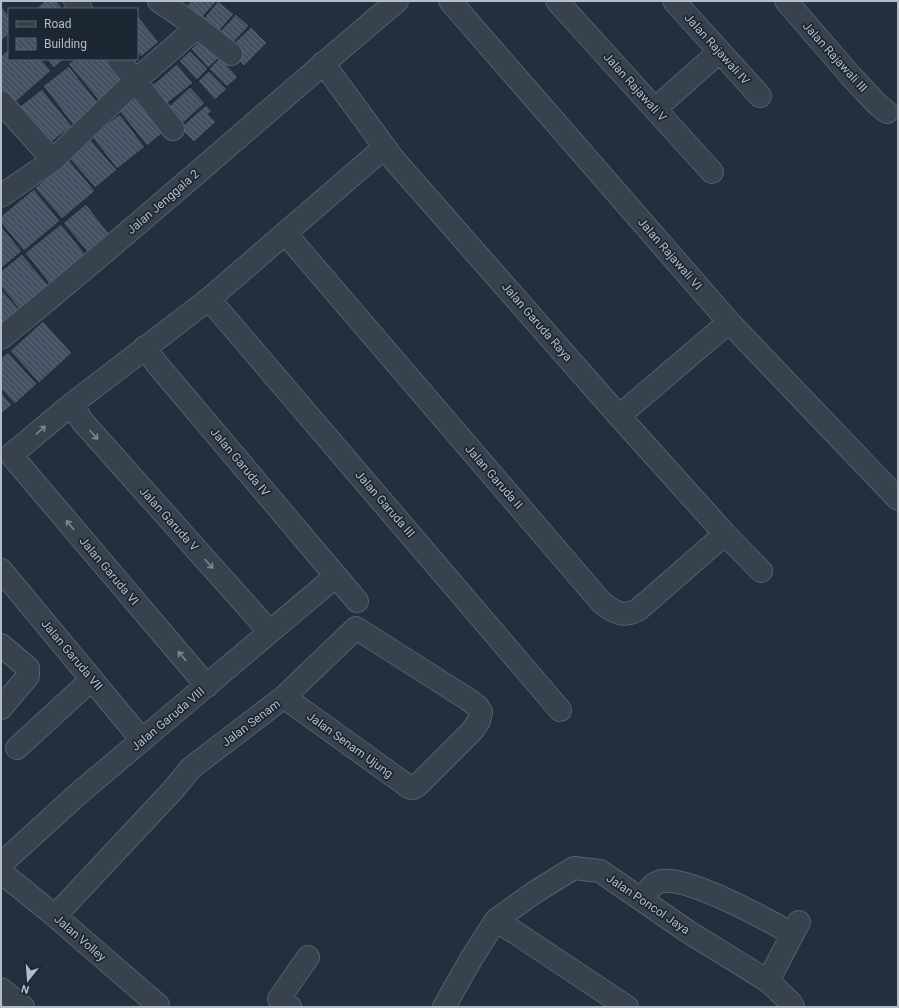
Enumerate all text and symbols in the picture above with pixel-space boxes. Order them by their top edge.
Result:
legend [8,8,138,60]
street label: Jalan Rajawali IV [681,11,753,88]
text: Road [44,17,72,31]
street label: Jalan Rajawali III [800,19,870,95]
text: Building [44,37,87,51]
street label: Jalan Rajawali V [601,50,670,124]
street label: Jalan Jenggala 2 [124,167,202,237]
street label: Jalan Rajawali VI [635,215,705,293]
street label: Jalan Garuda Raya [499,280,575,364]
street label: Jalan Garuda IV [207,425,273,499]
one-way arrow [36,426,46,435]
one-way arrow [90,430,99,441]
street label: Jalan Garuda II [462,442,526,512]
street label: Jalan Garuda III [352,468,418,540]
street label: Jalan Garuda V [137,484,202,554]
one-way arrow [66,520,75,530]
street label: Jalan Garuda VI [76,534,142,608]
one-way arrow [204,558,213,568]
street label: Jalan Garuda VII [38,617,106,693]
one-way arrow [177,651,186,662]
street label: Jalan Garuda VIII [129,684,207,754]
street label: Jalan Senam [219,697,283,749]
street label: Jalan Senam Ujung [304,709,396,781]
street label: Jalan Poncol Jaya [604,871,692,937]
street label: Jalan Volley [51,912,109,965]
north arrow [8,960,48,1000]
text: N [19,982,31,996]

